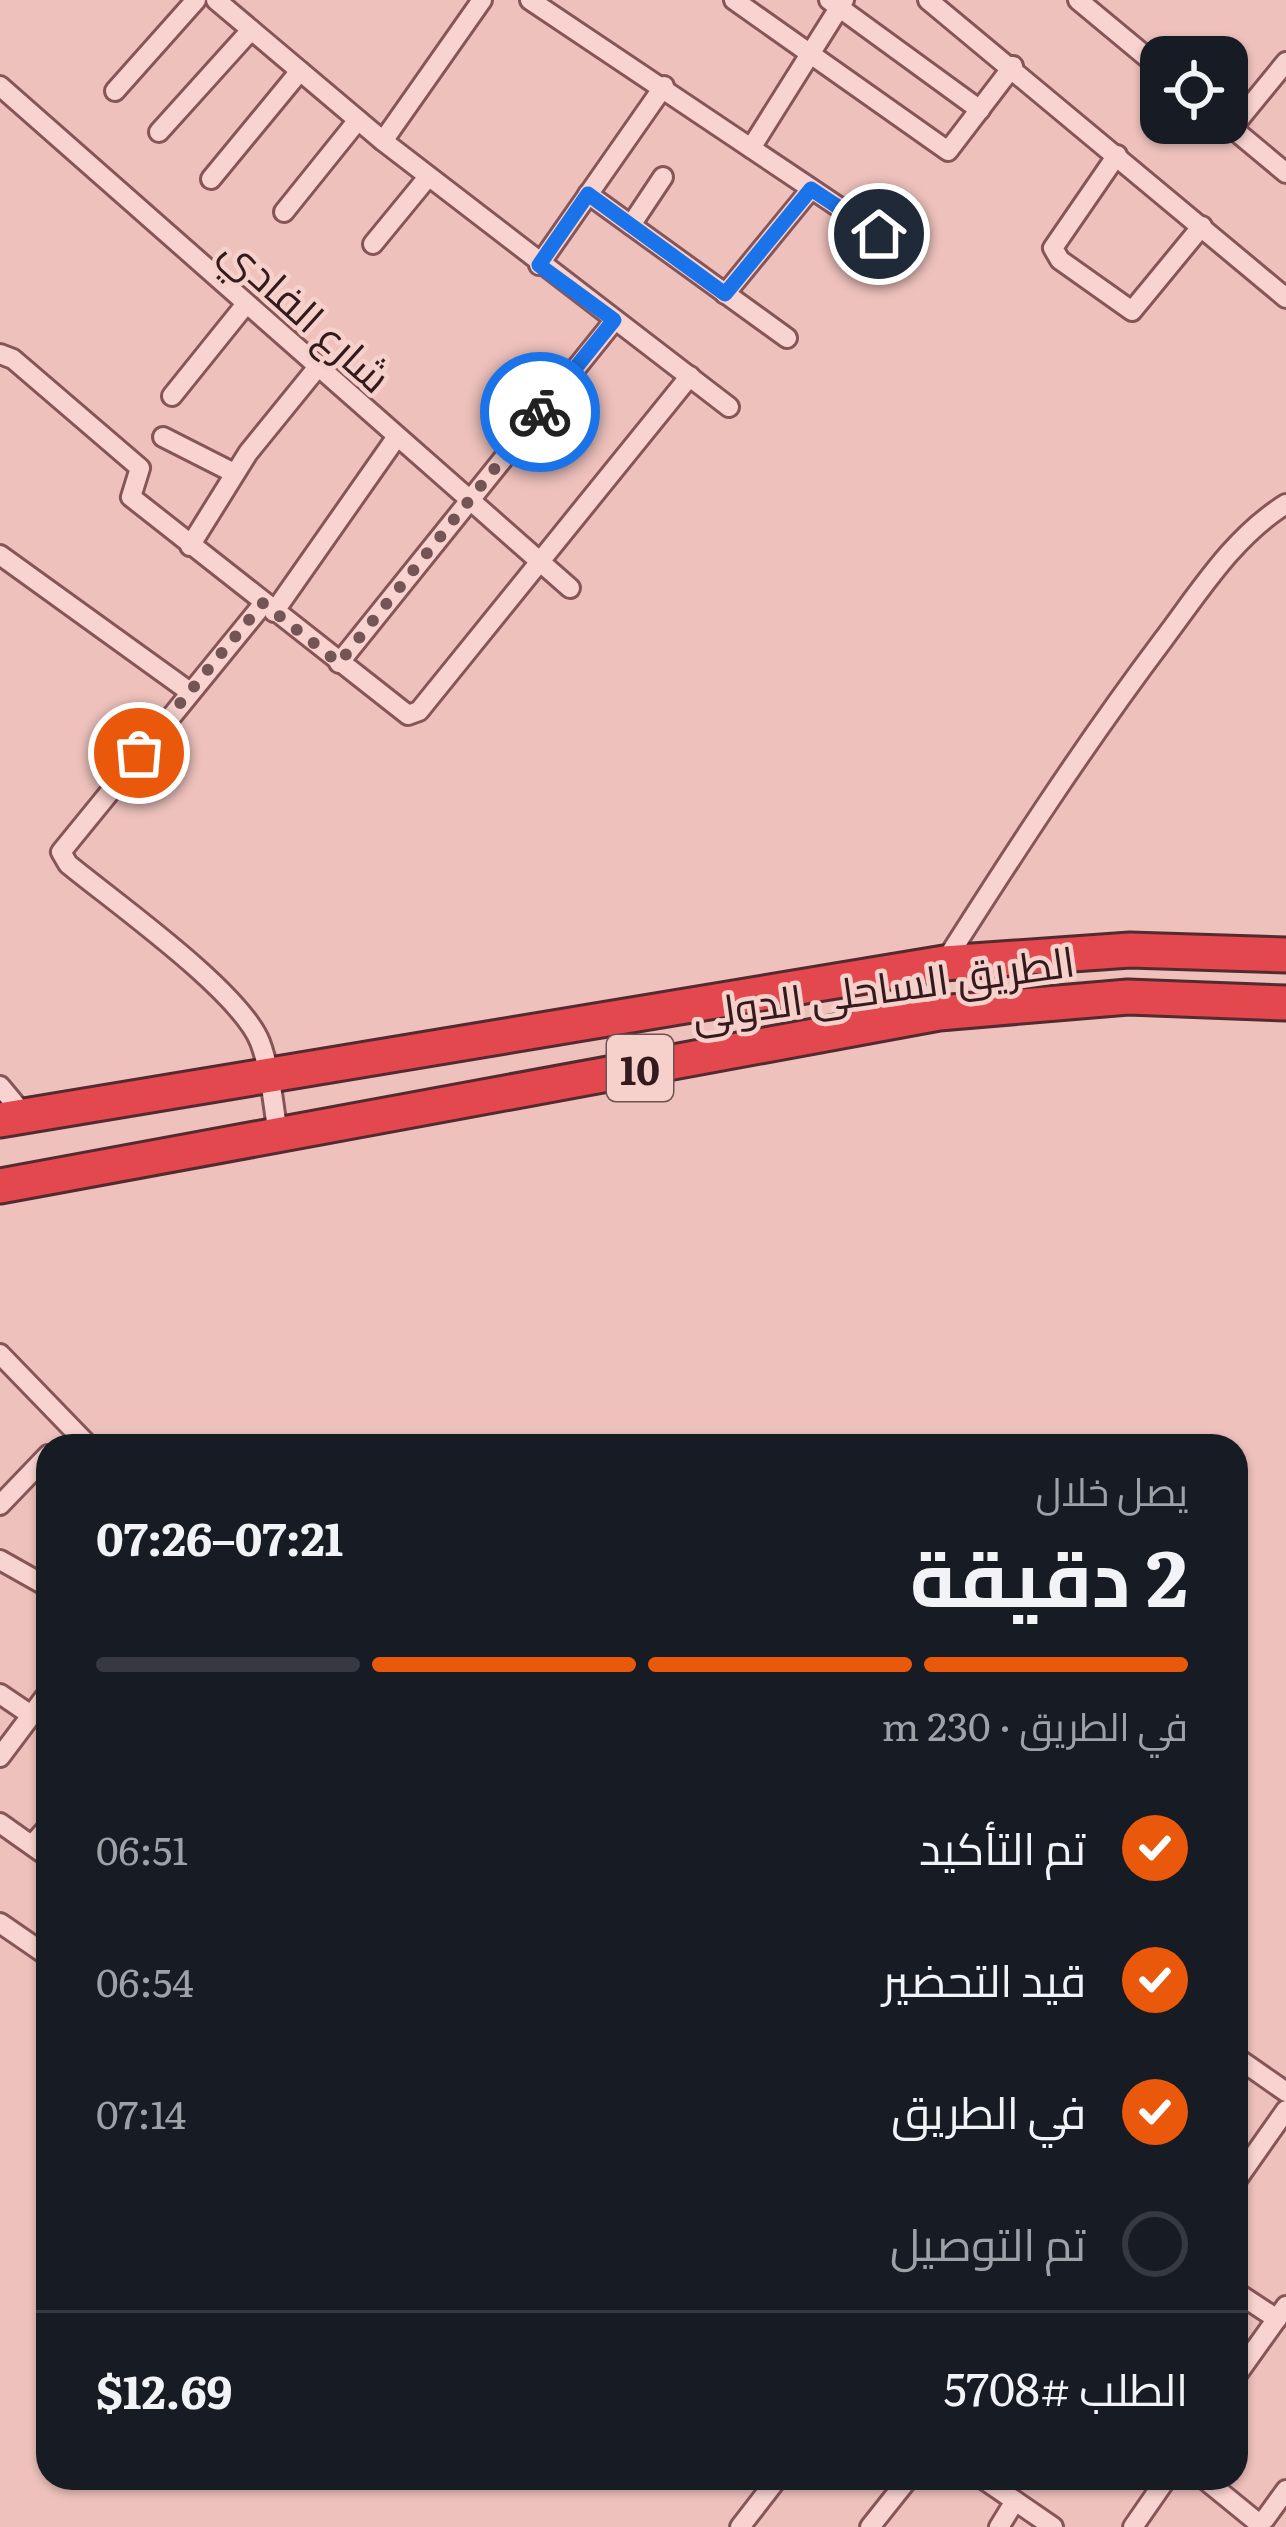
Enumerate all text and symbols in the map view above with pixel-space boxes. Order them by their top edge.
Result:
map controls [1140,36,1248,144]
button: locate [1140,36,1248,144]
pin [828,183,930,285]
icon: home [846,201,912,267]
street label: شارع الفادي [206,219,407,409]
courier [480,352,600,472]
icon: bike [507,379,573,445]
pin [88,702,190,804]
icon: bag [106,720,172,786]
street label: الطريق الساحلى الدولى [688,927,1078,1043]
road number: 10 [607,1035,673,1101]
text: يصل خلال [1035,1460,1188,1518]
text: 07:21–07:26 [96,1503,343,1570]
text: 2 دقيقة [910,1515,1188,1631]
text: في الطريق · 230 m [882,1695,1188,1753]
text: تم التأكيد [919,1812,1086,1879]
icon: check [1122,1815,1188,1881]
text: 06:51 [96,1819,188,1877]
text: قيد التحضير [882,1944,1086,2011]
icon: check [1122,1947,1188,2013]
text: 06:54 [96,1951,194,2009]
text: في الطريق [891,2076,1086,2143]
icon: check [1122,2079,1188,2145]
text: 07:14 [96,2083,186,2141]
text: تم التوصيل [890,2208,1086,2275]
text: الطلب #5708 [944,2353,1188,2420]
text: $12.69 [96,2356,232,2423]

